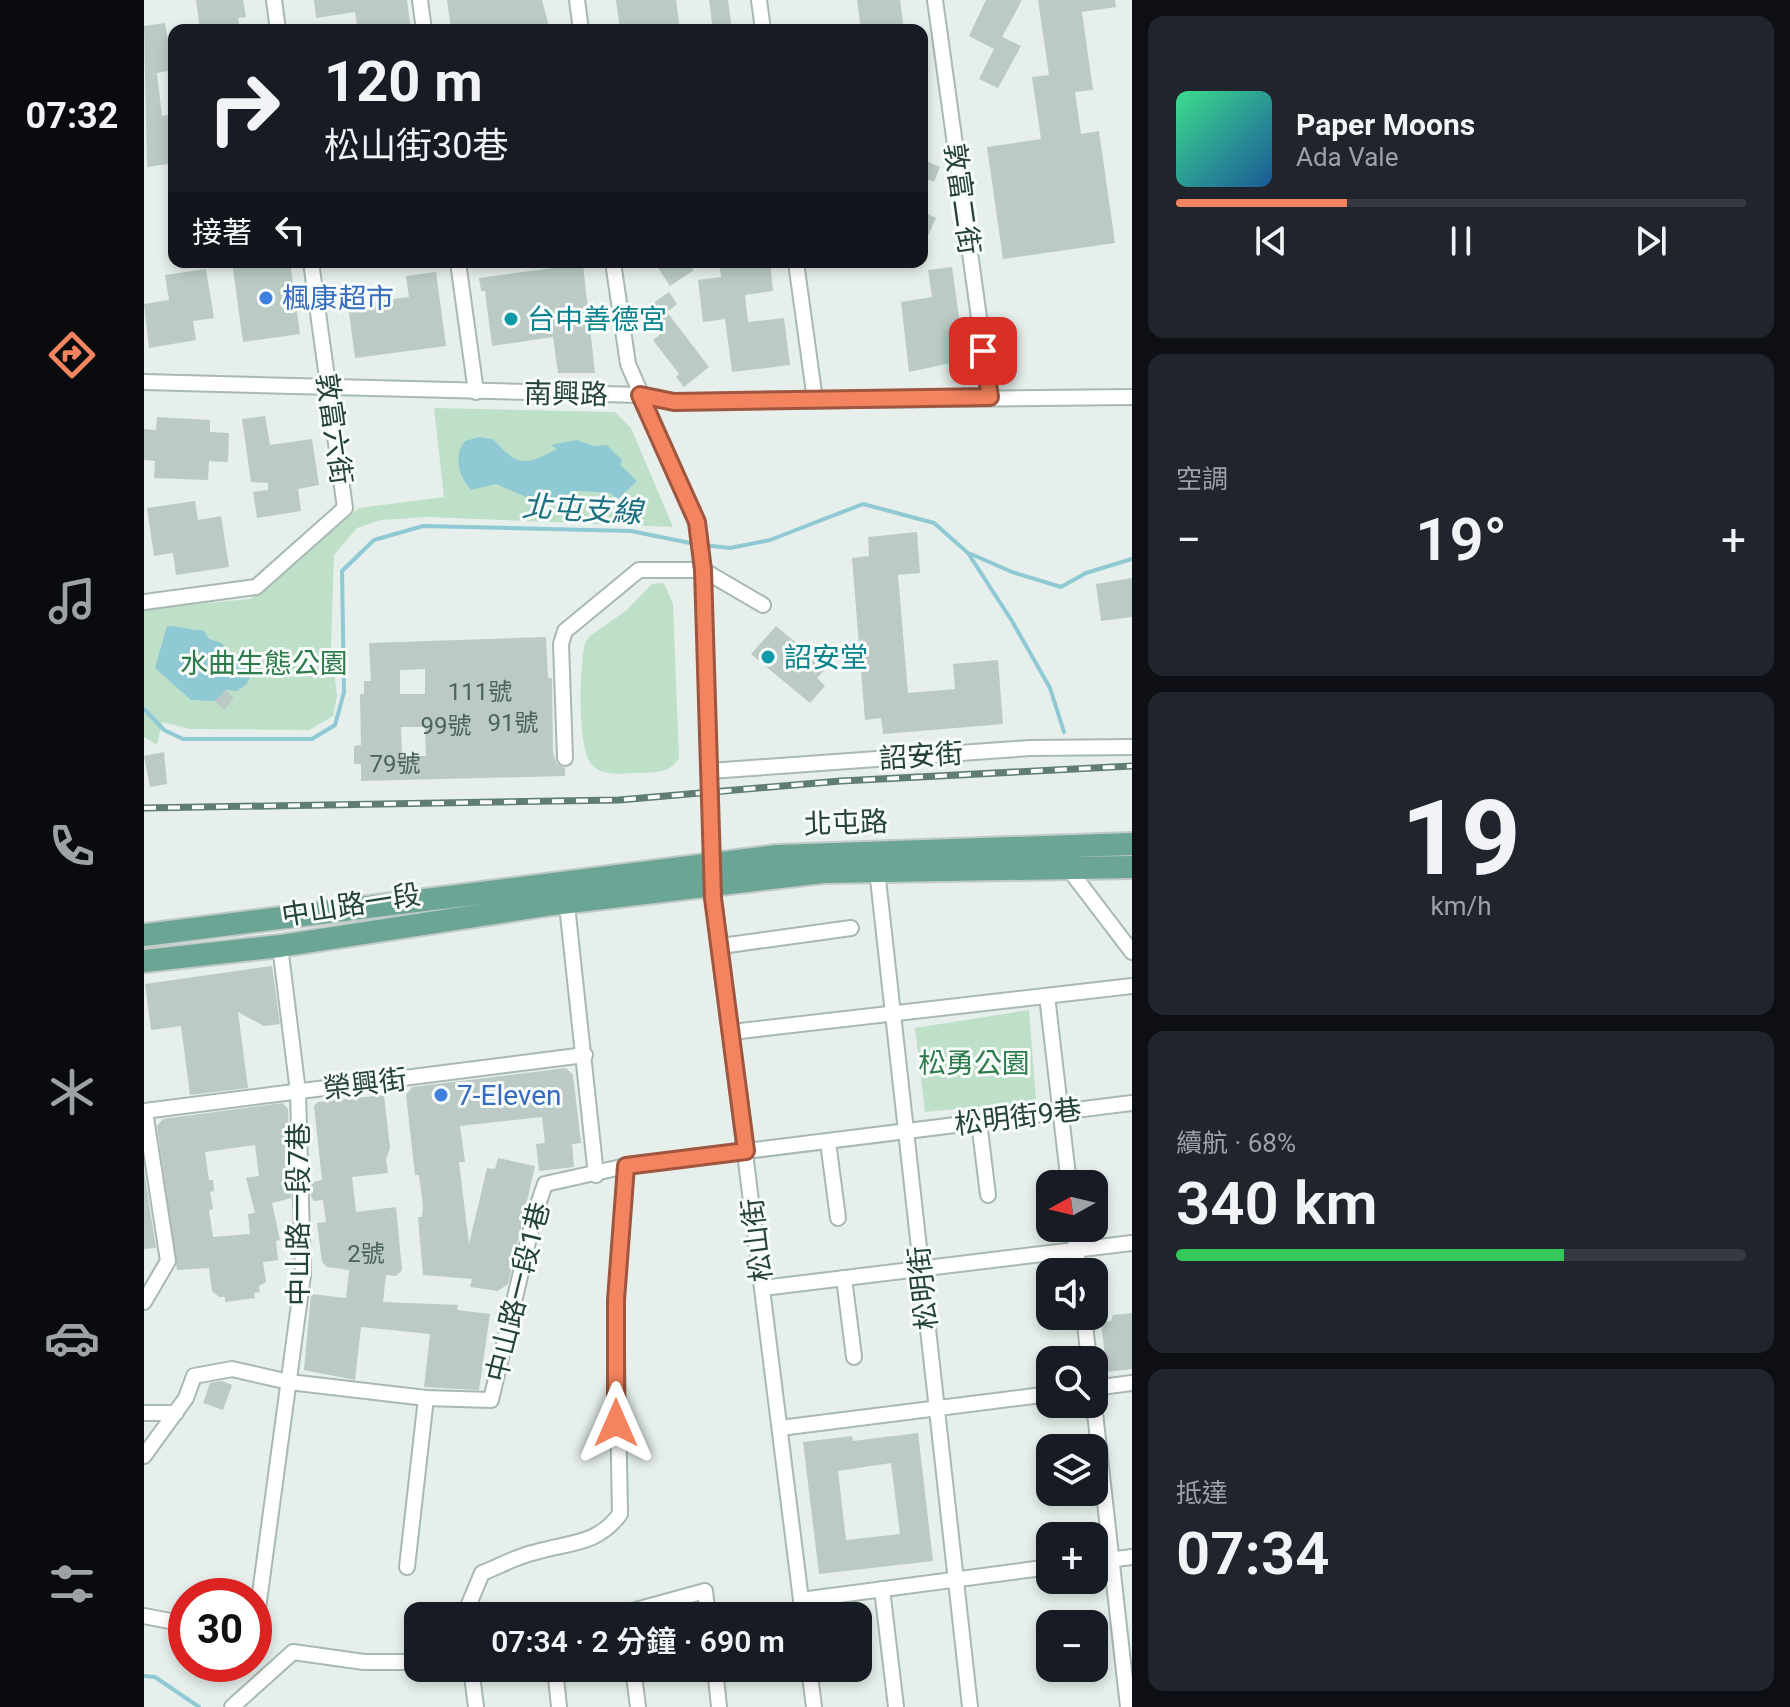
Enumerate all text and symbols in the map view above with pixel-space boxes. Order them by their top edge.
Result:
text: 120 m [324,49,483,115]
icon: right [192,56,296,160]
text: 07:32 [26,95,118,137]
text: Paper Moons [1296,107,1475,142]
text: 松山街30巷 [324,125,508,167]
street label: 敦富二街 [938,141,986,257]
text: Ada Vale [1296,142,1398,172]
icon: left [268,208,312,252]
text: 接著 [192,215,252,250]
icon: previous [1249,219,1293,263]
icon: pause [1439,219,1483,263]
icon: next [1629,219,1673,263]
place label: 楓康超市 [282,282,394,315]
marker: 楓康超市 [257,289,275,307]
place label: 台中善德宮 [527,303,667,336]
marker: 台中善德宮 [502,310,520,328]
pin [949,317,1017,385]
icon: directions [44,327,100,383]
icon: arrive [961,329,1005,373]
street label: 敦富六街 [310,371,358,487]
street label: 南興路 [524,377,608,411]
text: 空調 [1176,464,1228,494]
water label: 北屯支線 [521,488,646,530]
text: 19° [1415,504,1507,575]
text: − [1176,514,1201,566]
text: + [1721,514,1746,566]
icon: music [44,573,100,629]
place label: 詔安堂 [784,641,868,674]
park label: 水曲生態公園 [180,647,348,680]
marker: 詔安堂 [759,648,777,666]
house number: 111號 [448,678,512,706]
house number: 91號 [488,709,538,737]
house number: 99號 [421,712,471,740]
street label: 詔安街 [878,737,964,775]
house number: 79號 [370,750,420,778]
text: 19 [1401,778,1521,899]
street label: 北屯路 [803,805,889,841]
icon: phone [44,818,100,874]
street label: 中山路一段 [279,878,423,932]
text: km/h [1430,891,1492,921]
park label: 松勇公園 [918,1047,1030,1080]
street label: 榮興街 [321,1063,409,1105]
icon: climate [44,1064,100,1120]
place label: 7-Eleven [457,1079,562,1112]
marker: 7-Eleven [432,1086,450,1104]
street label: 松明街9巷 [953,1093,1083,1141]
street label: 中山路一段7巷 [282,1122,315,1306]
text: 續航 · 68% [1176,1128,1296,1158]
text: 340 km [1176,1168,1378,1239]
north arrow [1036,1170,1108,1242]
map controls [1036,1170,1108,1682]
street label: 松山街 [736,1196,778,1284]
street label: 中山路一段1巷 [480,1199,556,1385]
house number: 2號 [347,1240,385,1268]
street label: 松明街 [902,1244,944,1332]
button: sound [1036,1258,1108,1330]
icon: car [44,1310,100,1366]
button: search [1036,1346,1108,1418]
position arrow [574,1381,658,1465]
button: layers [1036,1434,1108,1506]
text: 抵達 [1176,1478,1228,1508]
text: 07:34 [1176,1518,1329,1589]
button: + [1036,1522,1108,1594]
icon: filters [44,1556,100,1612]
speed limit sign: 30 [168,1578,272,1682]
button: − [1036,1610,1108,1682]
text: 07:34 · 2 分鐘 · 690 m [491,1624,785,1659]

